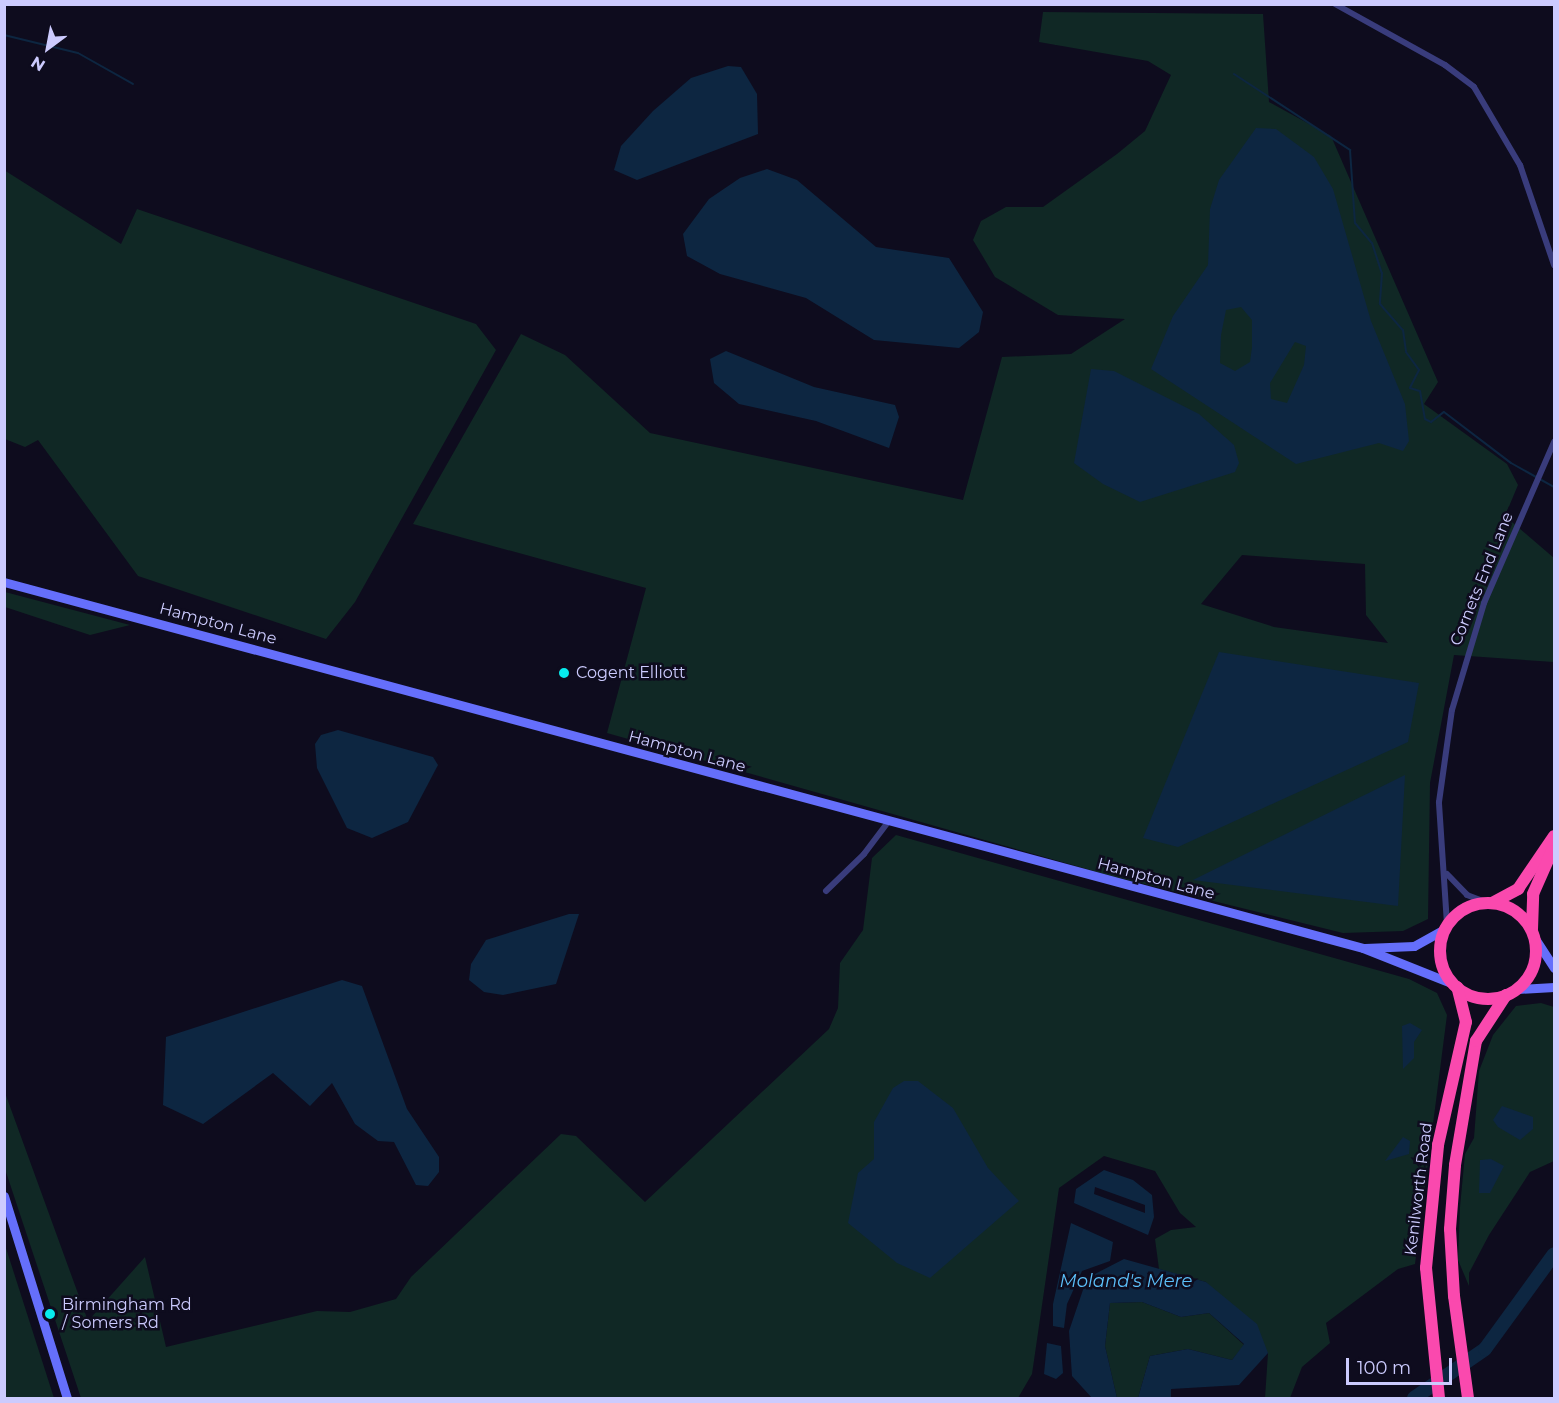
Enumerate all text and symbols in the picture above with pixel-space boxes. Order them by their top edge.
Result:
north arrow [18,18,78,78]
text: N [28,52,49,75]
street label: Cornets End Lane [1446,509,1518,649]
street label: Hampton Lane [157,599,279,649]
place label: Cogent Elliott [576,663,686,683]
marker: Cogent Elliott [557,666,571,680]
street label: Hampton Lane [626,727,748,777]
street label: Hampton Lane [1095,854,1217,904]
street label: Kenilworth Road [1401,1121,1437,1257]
water label: Moland's Mere [1060,1270,1192,1292]
place label: Birmingham Rd / Somers Rd [62,1295,192,1333]
marker: Birmingham Rd / Somers Rd [43,1307,57,1321]
scale bar [1349,1346,1456,1384]
text: 100 m [1357,1357,1411,1379]

